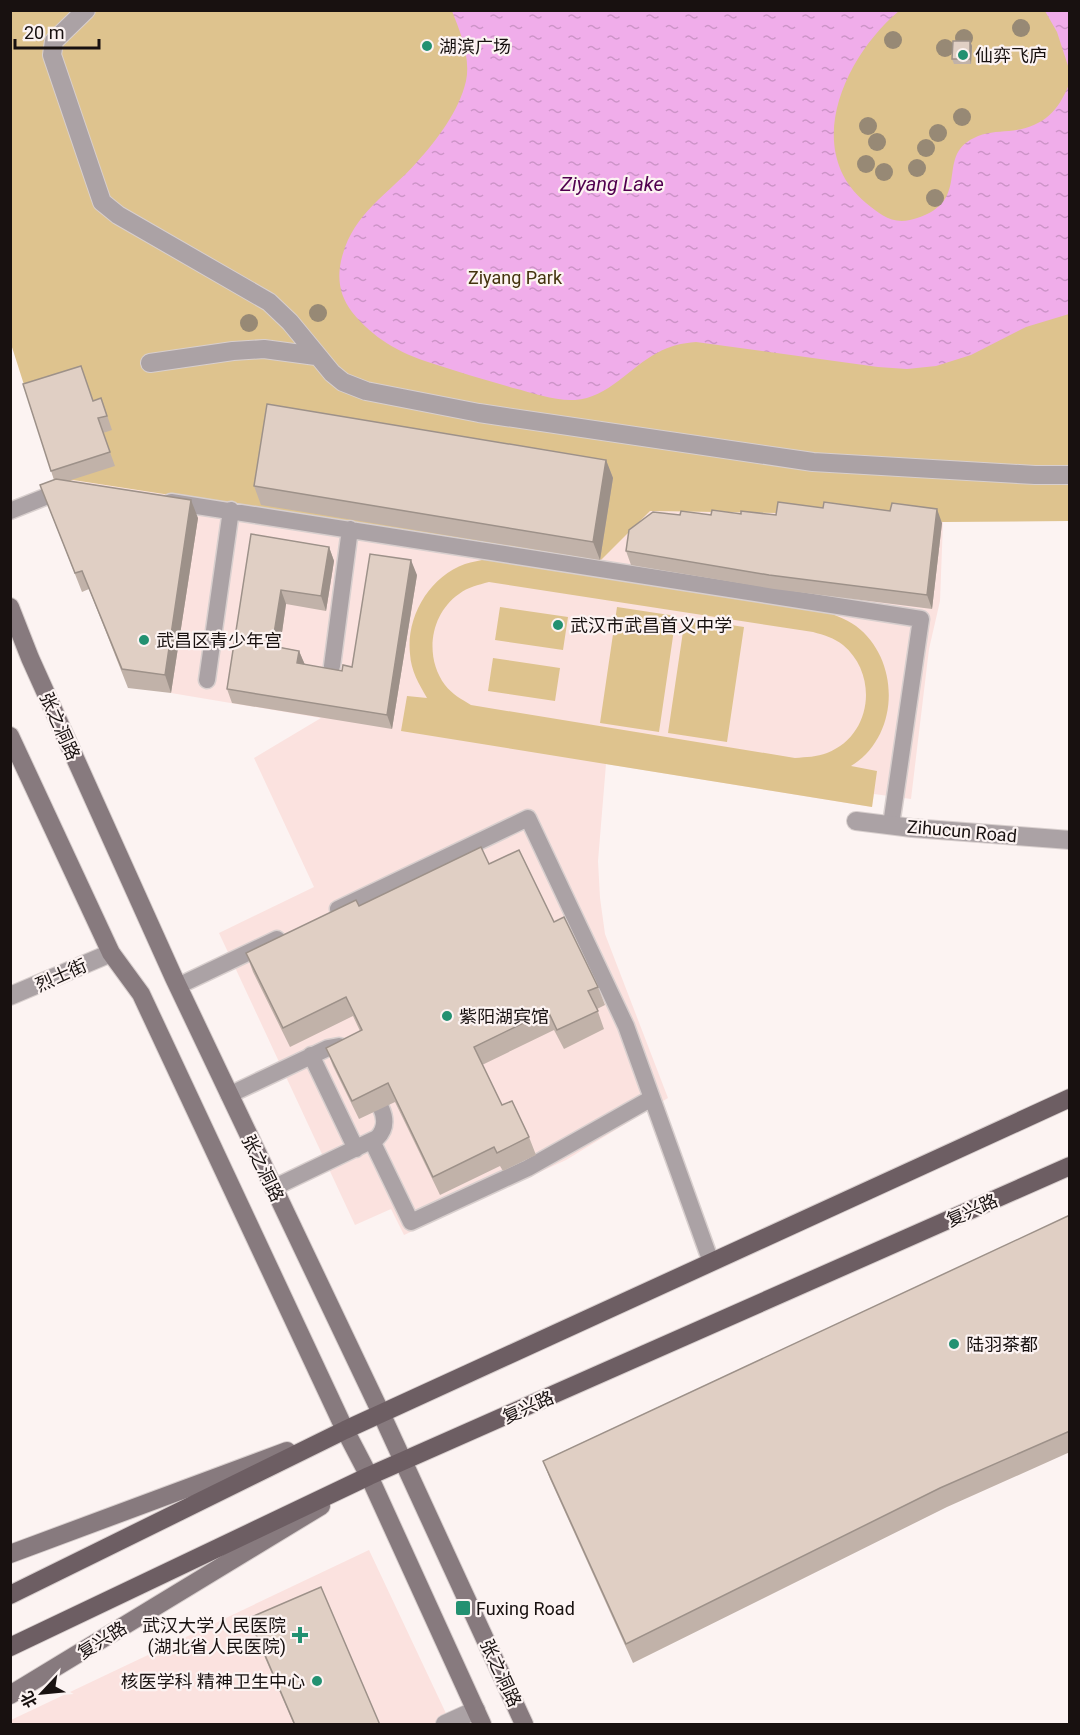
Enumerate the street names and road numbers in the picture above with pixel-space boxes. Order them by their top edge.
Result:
street label: 张之洞路 [36,689,84,763]
street label: Zihucun Road [906,816,1018,846]
street label: 烈士街 [32,954,90,996]
street label: 张之洞路 [238,1131,288,1205]
street label: 复兴路 [943,1189,1001,1231]
street label: 复兴路 [499,1386,557,1428]
street label: 复兴路 [74,1617,130,1663]
street label: 张之洞路 [476,1636,526,1710]

